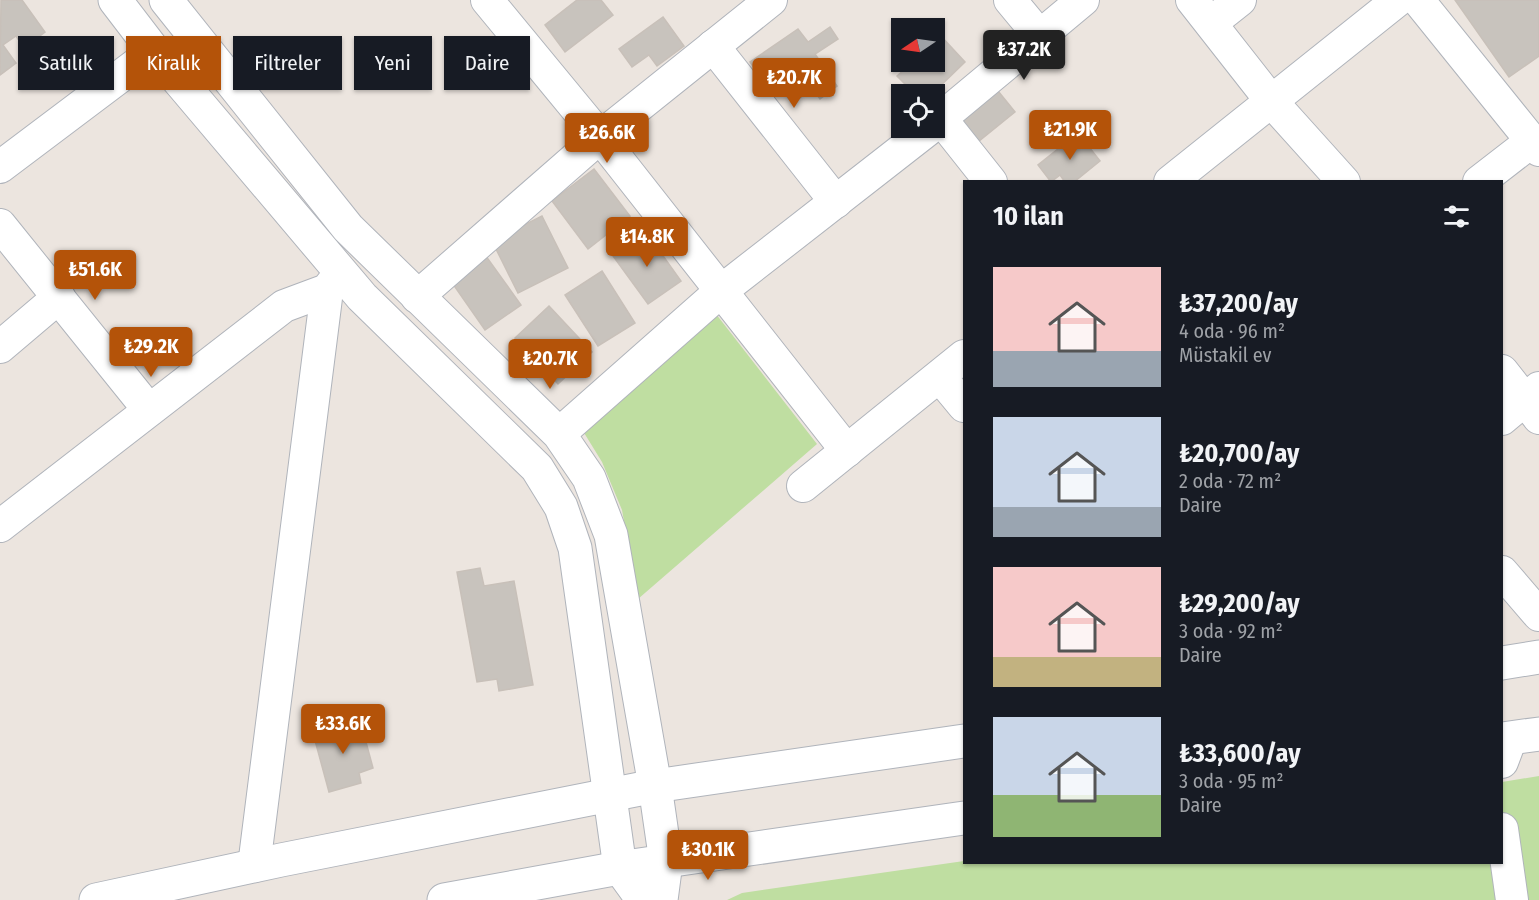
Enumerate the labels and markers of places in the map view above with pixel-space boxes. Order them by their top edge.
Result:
pin: ₺37.2K [975,30,1073,81]
pin: ₺20.7K [745,58,843,109]
pin: ₺21.9K [1021,110,1119,161]
pin: ₺26.6K [558,113,656,164]
pin: ₺14.8K [598,217,696,268]
pin: ₺51.6K [46,250,144,301]
pin: ₺29.2K [102,327,200,378]
pin: ₺20.7K [501,339,599,390]
pin: ₺33.6K [294,704,392,755]
pin: ₺30.1K [659,830,757,881]

